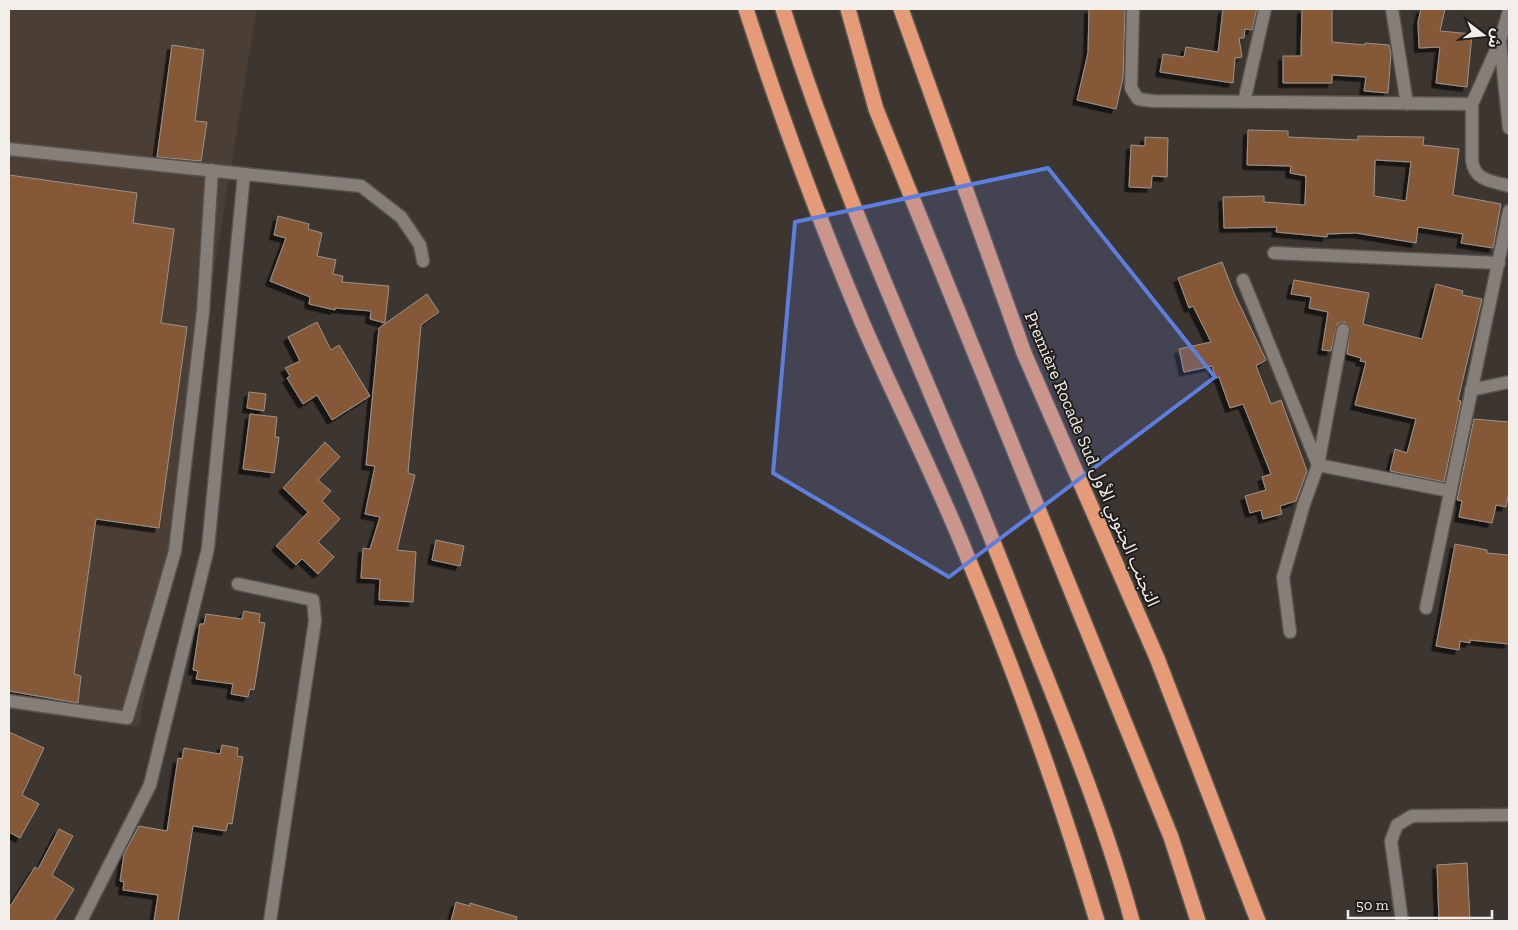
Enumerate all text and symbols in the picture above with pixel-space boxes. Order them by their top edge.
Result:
north arrow [1458,10,1508,60]
text: ش [1484,27,1506,50]
street label: Première Rocade Sud التجنب الجنوبي الأول [1018,308,1164,611]
scale bar [1348,888,1492,920]
text: 50 m [1356,896,1389,914]

